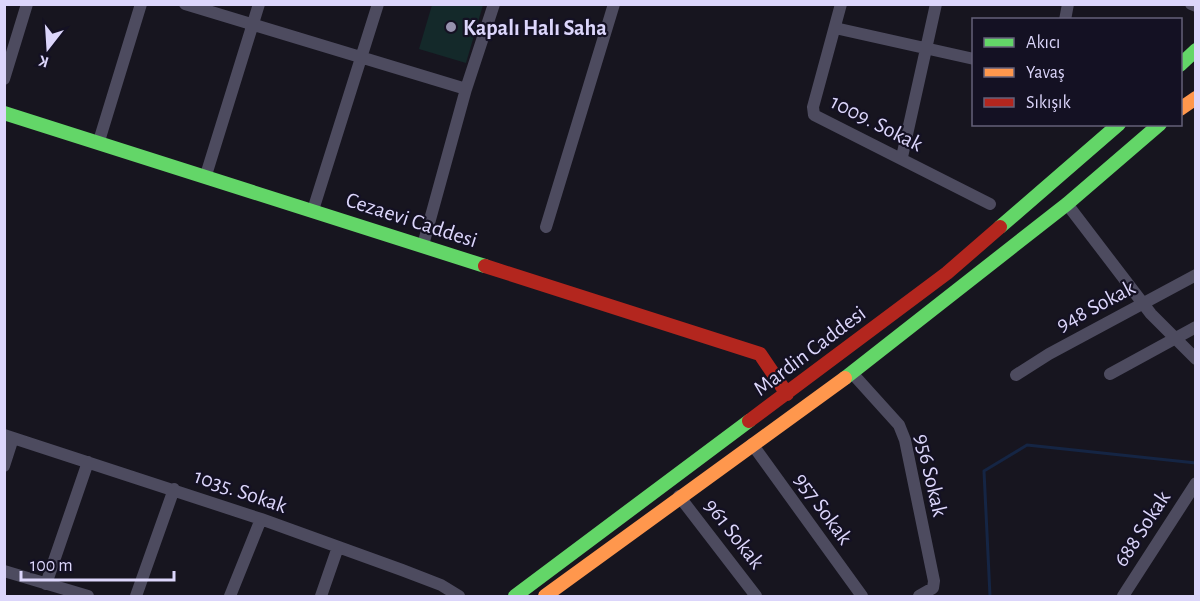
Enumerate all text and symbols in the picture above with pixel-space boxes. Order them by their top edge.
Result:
place label: Kapalı Halı Saha [463,17,607,39]
north arrow [18,18,78,78]
legend [972,18,1182,126]
marker: Kapalı Halı Saha [444,20,458,34]
text: Akıcı [1026,34,1060,52]
text: K [36,52,51,70]
text: Yavaş [1026,64,1065,82]
street label: 1009. Sokak [827,90,926,155]
text: Sıkışık [1026,94,1071,112]
street label: Cezaevi Caddesi [343,188,480,252]
street label: 948 Sokak [1053,276,1138,336]
street label: Mardin Caddesi [750,302,870,400]
street label: 956 Sokak [911,432,951,519]
street label: 1035. Sokak [191,465,290,517]
street label: 957 Sokak [790,469,856,549]
street label: 688 Sokak [1109,487,1174,570]
street label: 961 Sokak [700,494,768,573]
scale bar [21,544,174,582]
text: 100 m [30,557,73,575]

